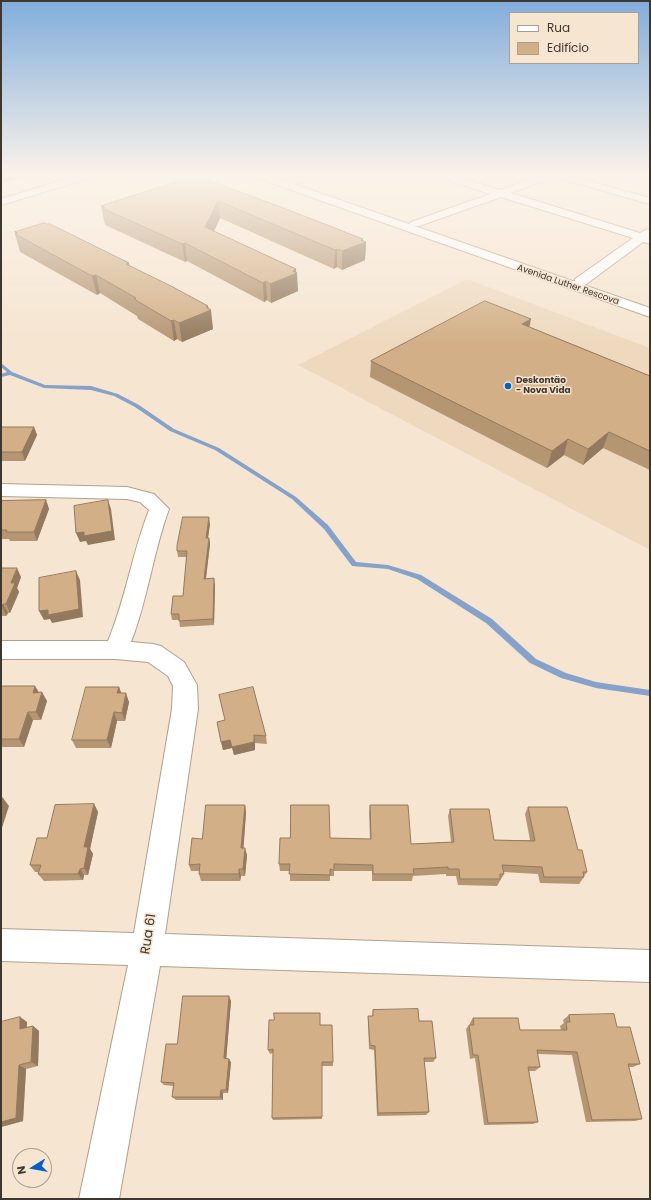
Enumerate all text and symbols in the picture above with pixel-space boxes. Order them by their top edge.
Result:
legend [509,12,639,64]
text: Rua [547,19,570,36]
text: Edifício [547,39,589,56]
street label: Avenida Luther Rescova [515,262,621,308]
place label: Deskontão - Nova Vida [516,376,571,397]
marker: Deskontão - Nova Vida [503,381,513,391]
street label: Rua 61 [138,913,160,955]
north arrow [12,1148,52,1188]
text: N [13,1165,30,1176]

